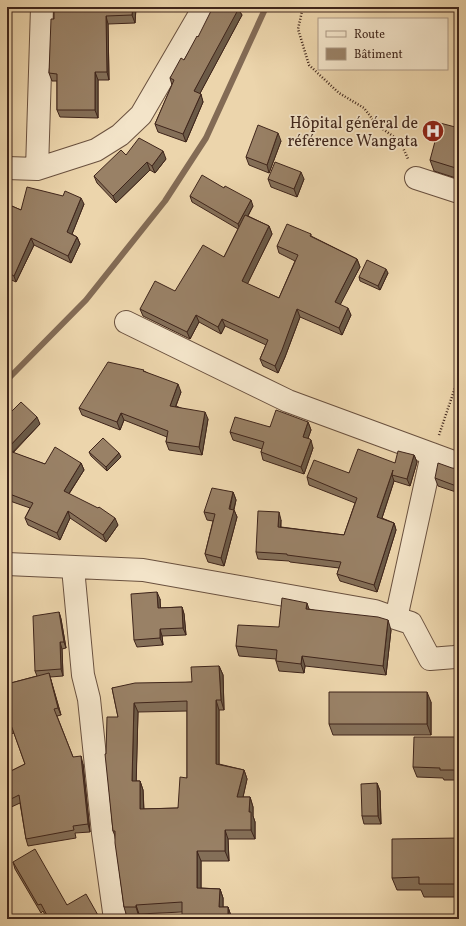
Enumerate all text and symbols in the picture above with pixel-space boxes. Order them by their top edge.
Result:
legend [318,18,448,70]
text: Route [354,27,385,43]
text: Bâtiment [354,47,403,63]
place label: Hôpital général de référence Wangata [287,113,418,153]
hospital icon: Hôpital général de référence Wangata [420,118,446,144]

